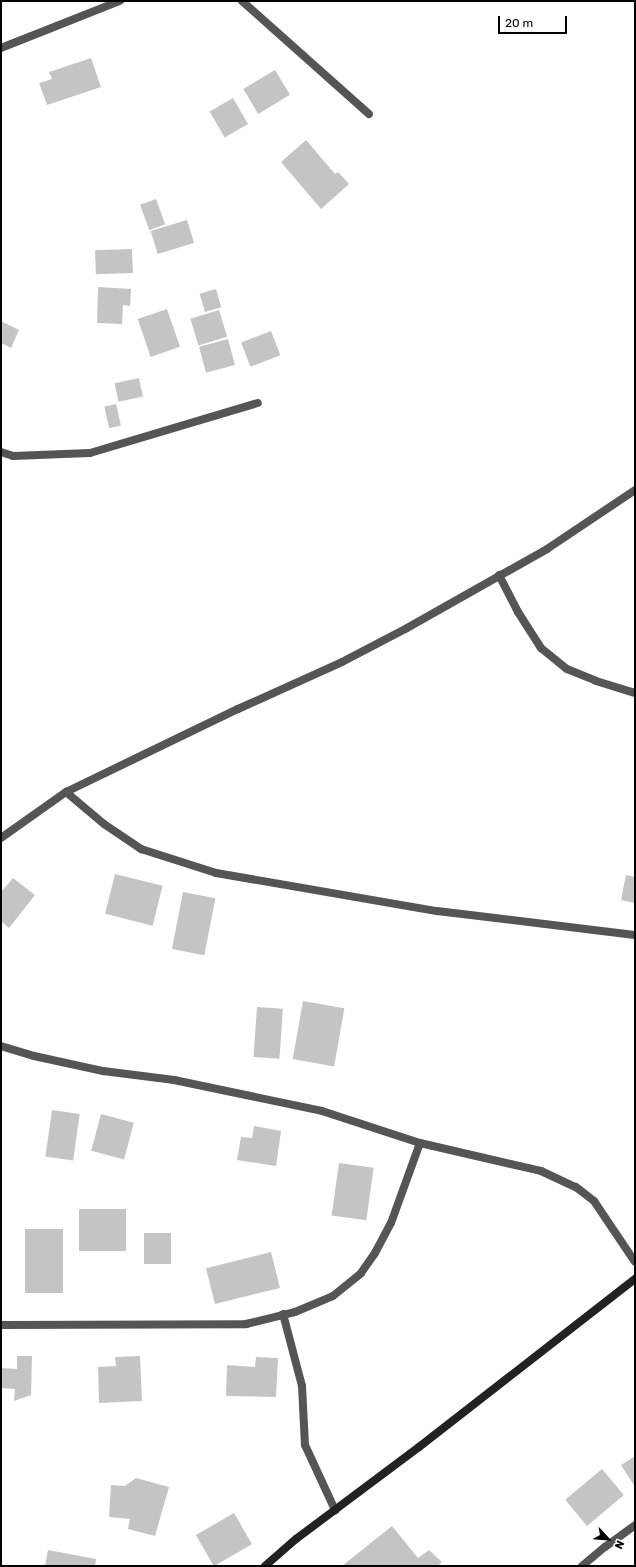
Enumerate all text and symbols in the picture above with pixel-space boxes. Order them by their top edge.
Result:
scale bar [500,8,569,34]
text: 20 m [505,16,533,30]
north arrow [588,1519,628,1559]
text: N [612,1538,627,1551]

